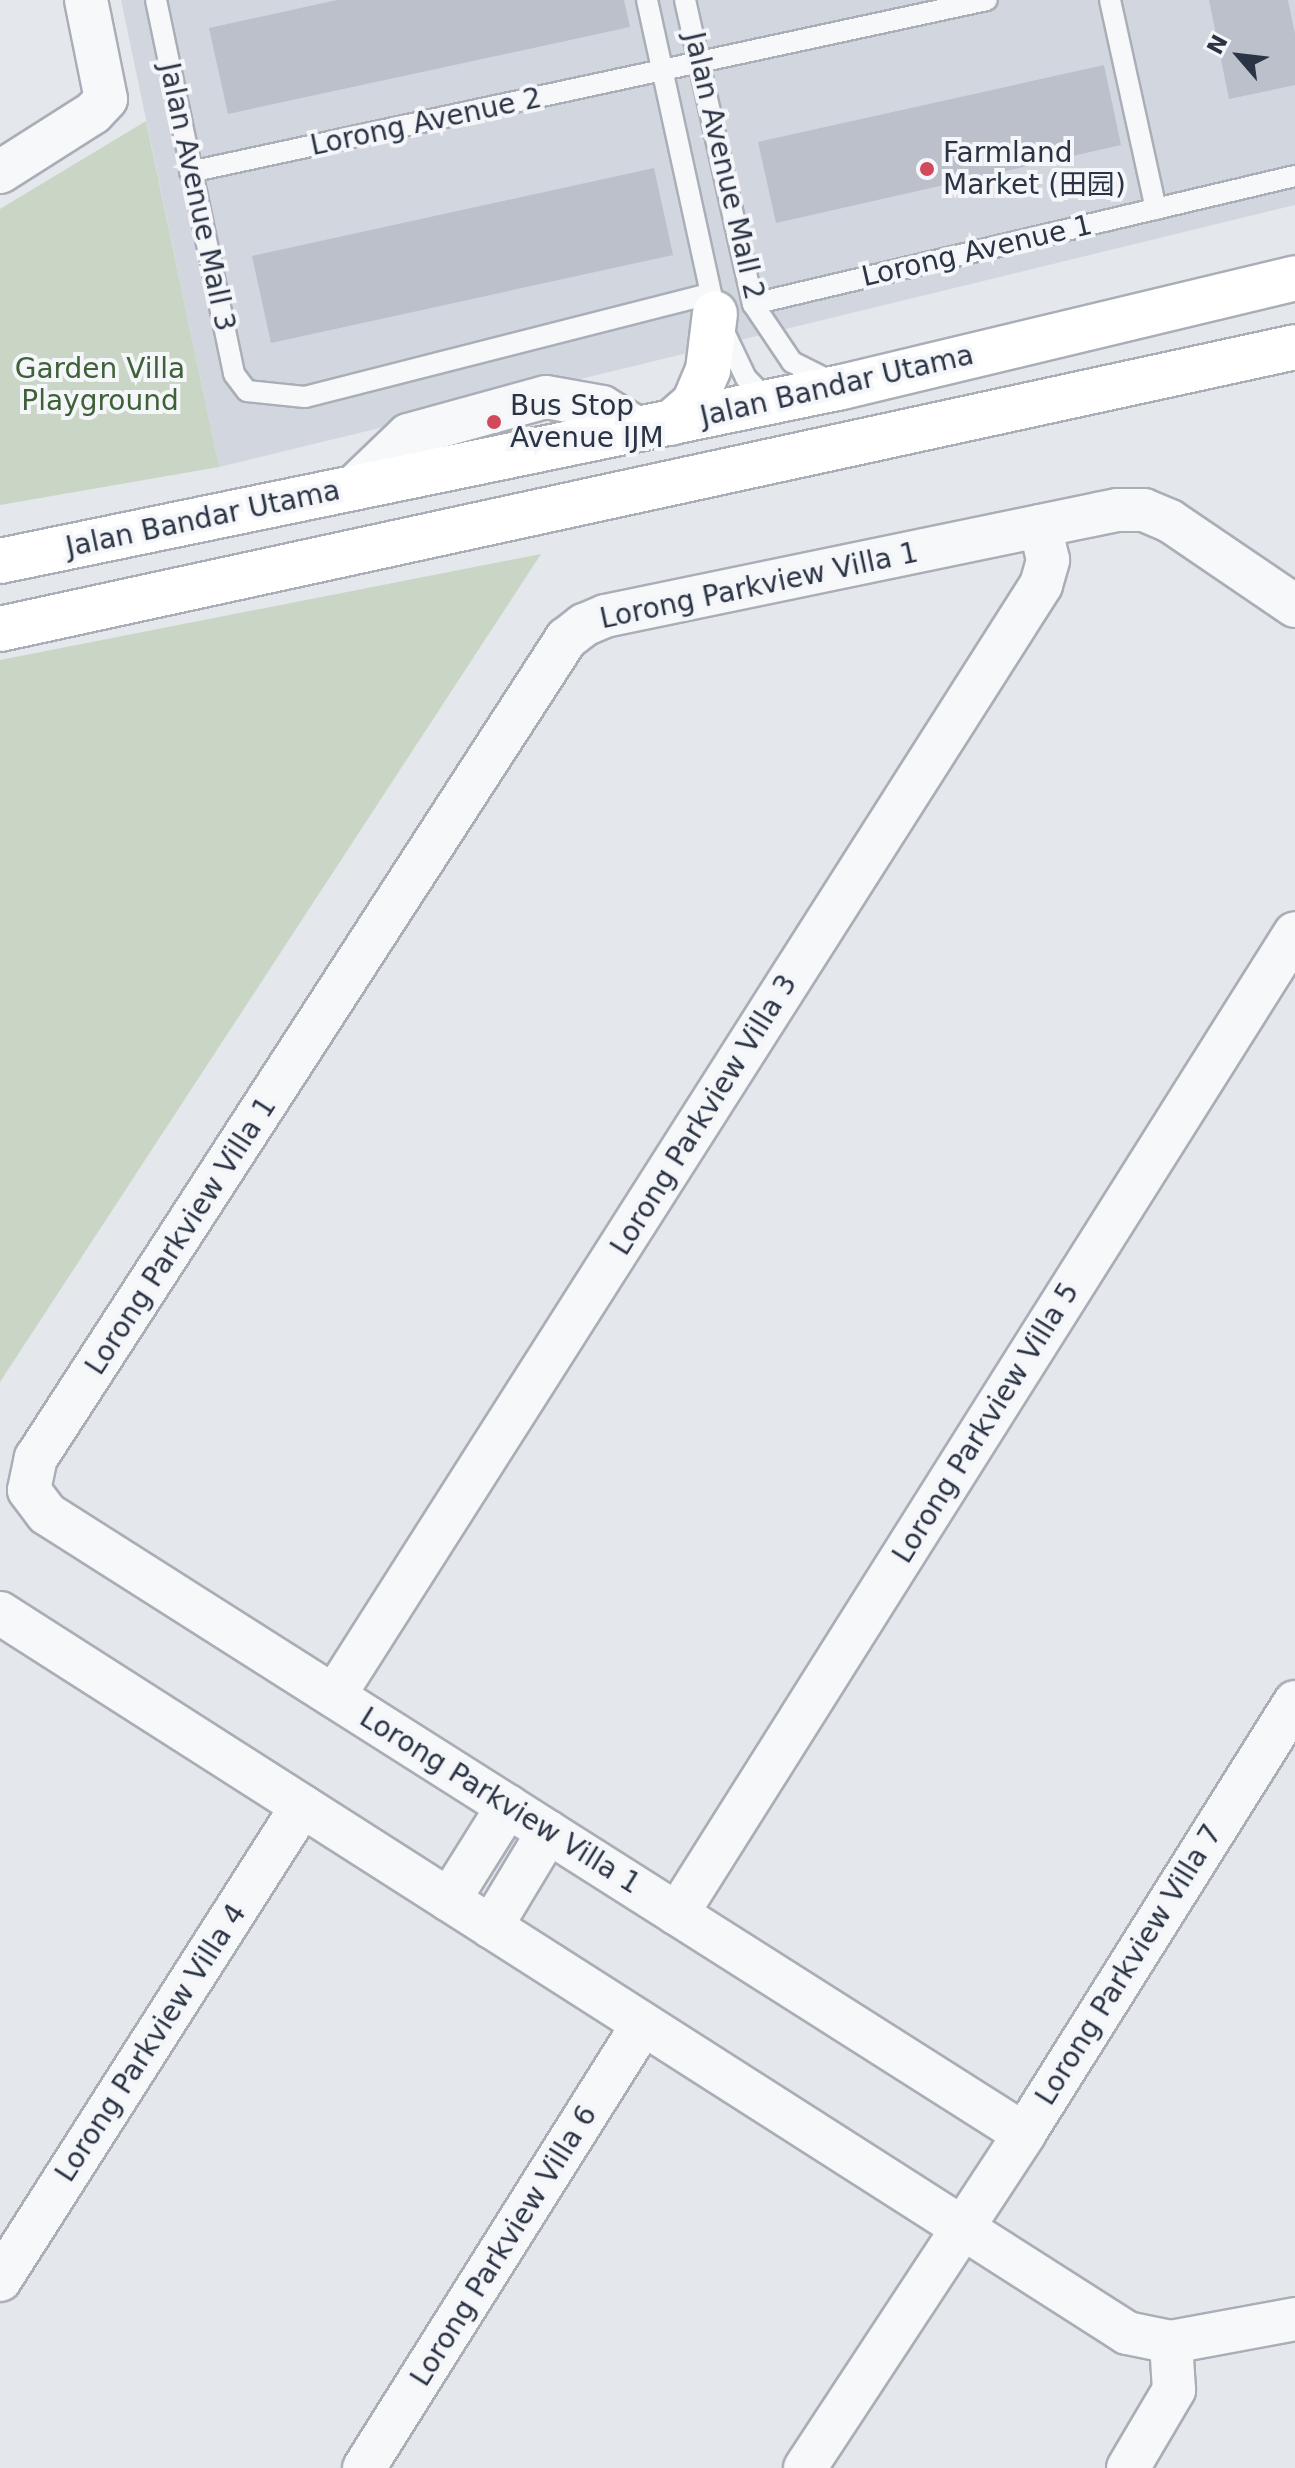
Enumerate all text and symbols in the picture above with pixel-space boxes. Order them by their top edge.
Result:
north arrow [1199,16,1279,96]
street label: Jalan Avenue Mall 2 [677,29,771,303]
text: N [1202,31,1233,59]
street label: Jalan Avenue Mall 3 [152,60,242,334]
street label: Lorong Avenue 2 [307,81,545,163]
place label: Farmland Market (田园) [943,136,1126,202]
marker: Farmland Market (田园) [918,160,936,178]
street label: Lorong Avenue 1 [859,208,1095,294]
street label: Jalan Bandar Utama [697,338,977,434]
park label: Garden Villa Playground [15,352,185,418]
place label: Bus Stop Avenue IJM [510,389,664,455]
marker: Bus Stop Avenue IJM [485,413,503,431]
street label: Jalan Bandar Utama [63,474,343,564]
street label: Lorong Parkview Villa 1 [597,536,921,636]
street label: Lorong Parkview Villa 3 [604,969,804,1261]
street label: Lorong Parkview Villa 1 [79,1091,283,1381]
street label: Lorong Parkview Villa 5 [886,1277,1086,1569]
street label: Lorong Parkview Villa 1 [354,1701,646,1901]
street label: Lorong Parkview Villa 7 [1029,1819,1229,2111]
street label: Lorong Parkview Villa 4 [49,1898,253,2188]
street label: Lorong Parkview Villa 6 [404,2100,604,2392]

